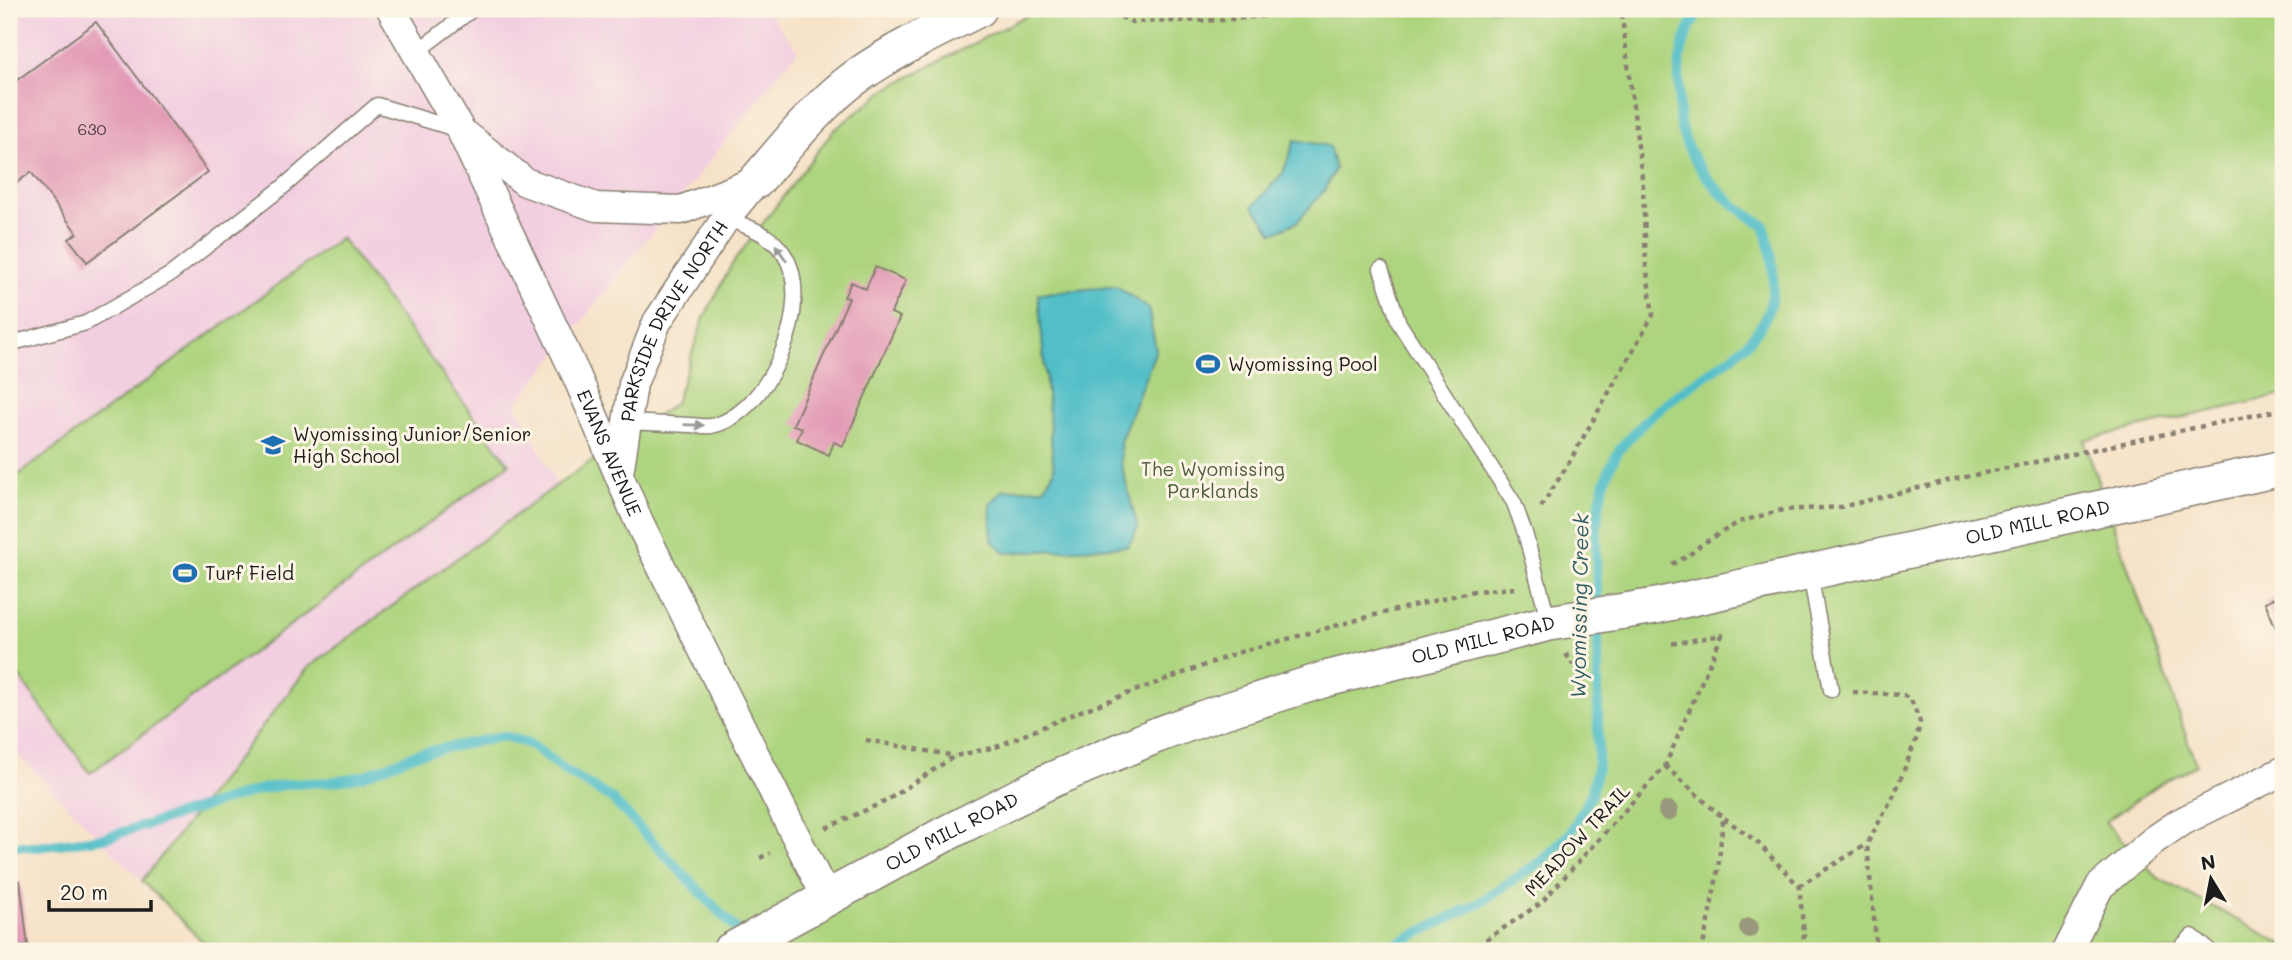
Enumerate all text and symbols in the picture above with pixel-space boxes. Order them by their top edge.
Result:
house number: 630 [78,118,107,139]
street label: PARKSIDE DRIVE NORTH [614,215,733,424]
one-way arrow [774,244,788,262]
sports icon: Wyomissing Pool [1194,350,1222,378]
place label: Wyomissing Pool [1228,351,1378,376]
street label: EVANS AVENUE [572,385,648,520]
one-way arrow [683,419,705,431]
place label: Wyomissing Junior/Senior High School [293,421,531,468]
school or university icon: Wyomissing Junior/Senior High School [259,431,287,459]
park label: The Wyomissing Parklands [1141,456,1285,503]
street label: OLD MILL ROAD [1963,493,2112,550]
water label: Wyomissing Creek [1563,512,1594,699]
sports icon: Turf Field [171,559,199,587]
place label: Turf Field [205,560,294,585]
street label: OLD MILL ROAD [1409,609,1557,669]
street label: MEADOW TRAIL [1518,778,1635,901]
street label: OLD MILL ROAD [880,786,1022,876]
north arrow [2176,844,2246,914]
text: N [2199,848,2217,875]
scale bar [49,869,150,913]
text: 20 m [60,878,108,905]

